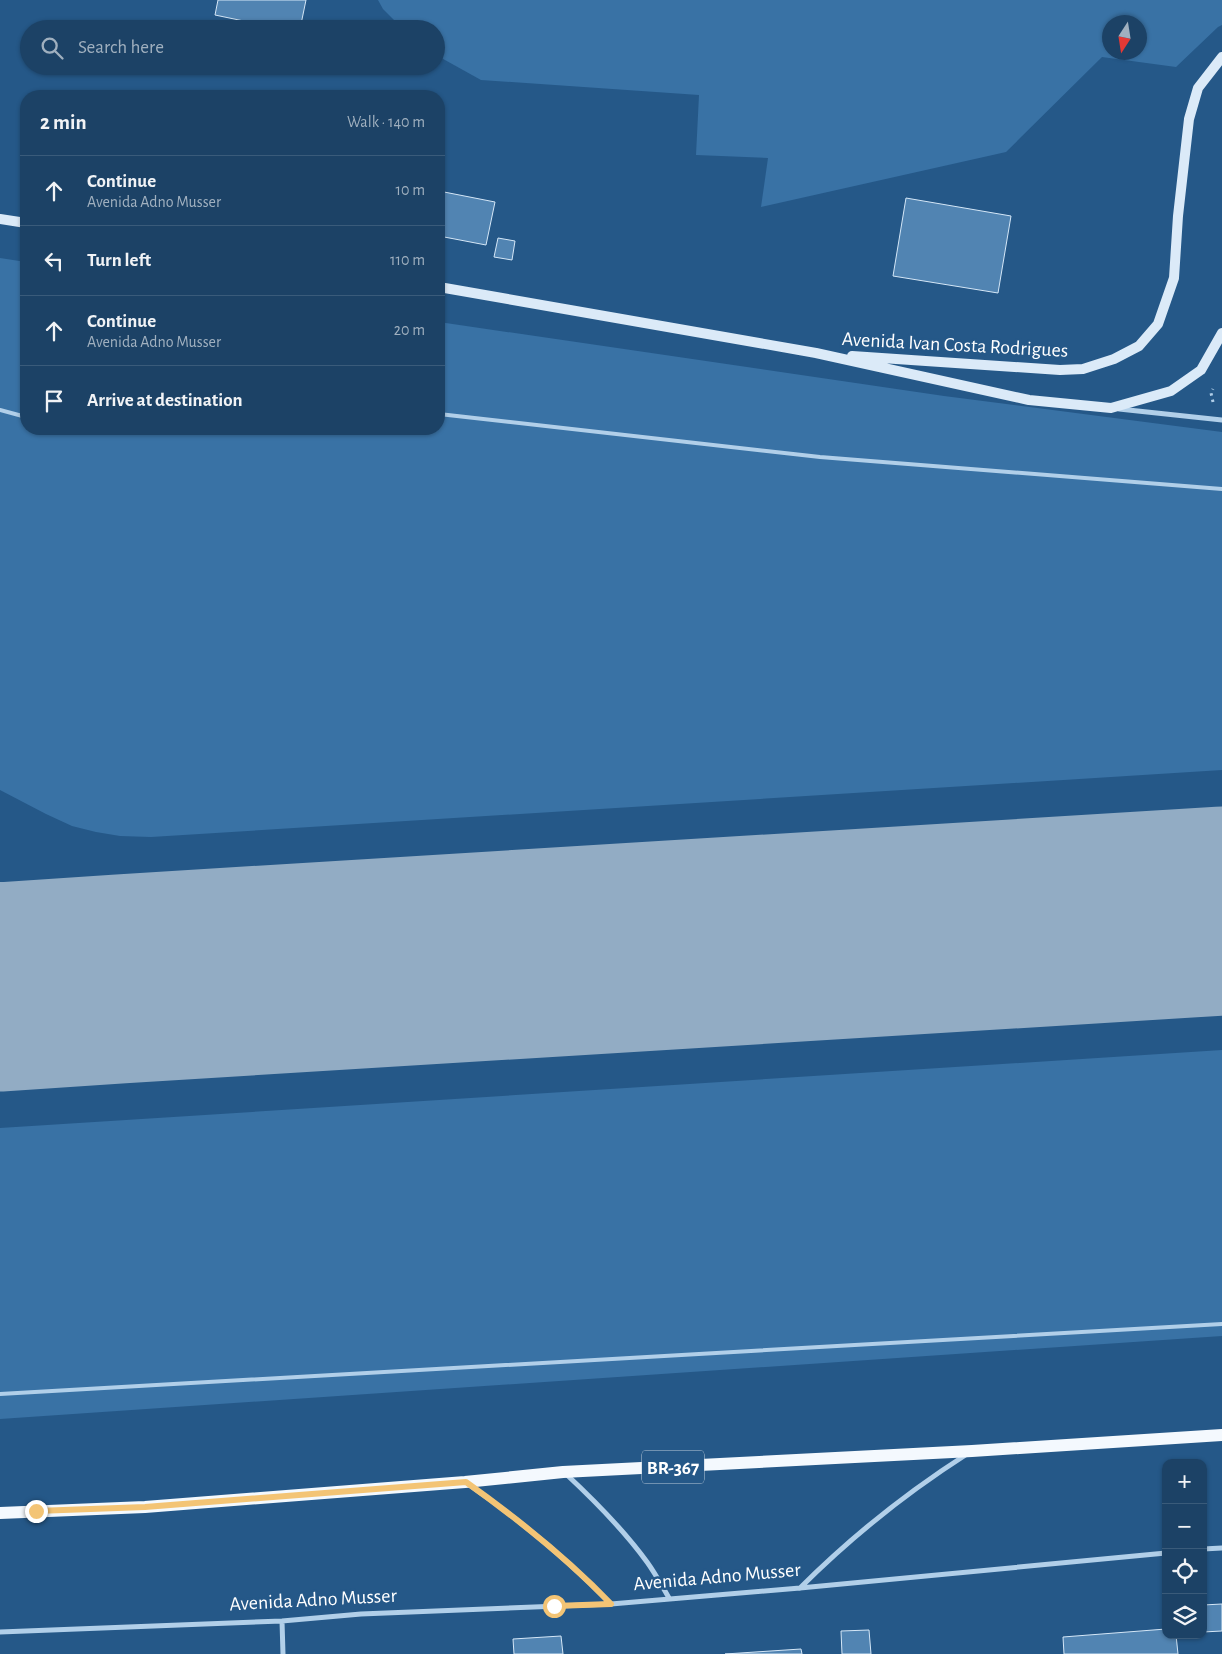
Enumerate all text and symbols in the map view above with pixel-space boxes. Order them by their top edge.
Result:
north arrow [1102,15,1147,60]
search box [20,20,445,75]
icon: search [38,34,66,62]
text: Search here [78,38,164,57]
text: 2 min [40,112,87,133]
text: Walk · 140 m [347,114,425,130]
text: Continue [87,172,156,191]
icon: ahead [40,177,68,205]
text: 10 m [396,182,425,198]
text: Avenida Adno Musser [87,194,221,210]
icon: left [40,247,68,275]
text: Turn left [87,251,151,270]
text: 110 m [390,252,425,268]
text: Continue [87,312,156,331]
icon: ahead [40,317,68,345]
text: 20 m [394,322,425,338]
street label: Avenida Ivan Costa Rodrigues [841,329,1069,361]
text: Avenida Adno Musser [87,334,221,350]
icon: arrive [40,387,68,415]
text: Arrive at destination [87,391,243,410]
road number: BR-367 [642,1450,704,1484]
map controls [1162,1459,1207,1639]
button: + [1162,1459,1207,1504]
route end [25,1500,48,1523]
button: − [1162,1504,1207,1549]
button: locate [1162,1549,1207,1594]
street label: Avenida Adno Musser [633,1560,802,1594]
street label: Avenida Adno Musser [229,1586,398,1614]
button: layers [1162,1594,1207,1639]
route start [543,1595,566,1618]

